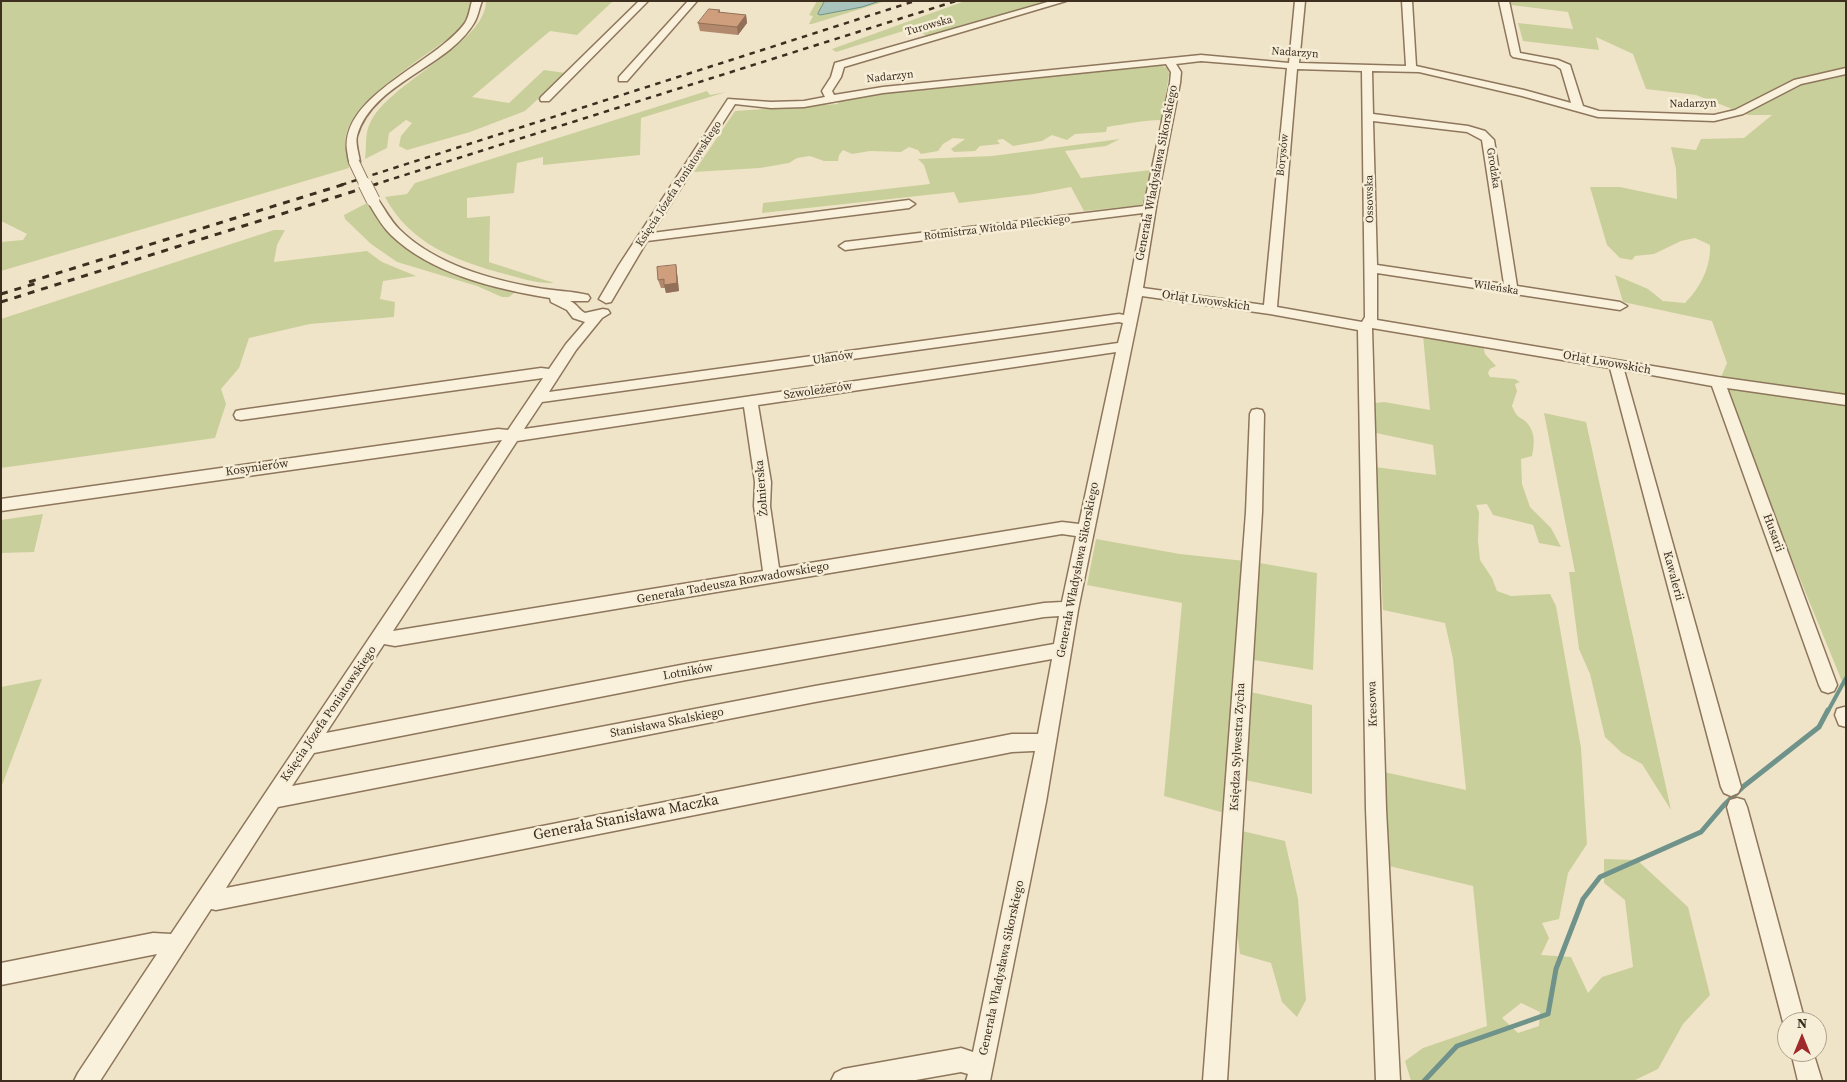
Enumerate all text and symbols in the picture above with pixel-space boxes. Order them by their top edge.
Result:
street label: Turowska [904,13,954,39]
street label: Nadarzyn [1271,45,1319,61]
street label: Nadarzyn [866,68,914,86]
street label: Generała Władysława Sikorskiego [1133,84,1181,262]
street label: Nadarzyn [1669,97,1717,111]
street label: Księcia Józefa Poniatowskiego [633,119,725,249]
street label: Borysów [1274,133,1292,177]
street label: Grodzka [1483,147,1503,189]
street label: Ossowska [1363,175,1377,223]
street label: Rotmistrza Witolda Pileckiego [923,212,1071,244]
street label: Wileńska [1473,278,1519,298]
street label: Orląt Lwowskich [1161,288,1251,314]
street label: Ułanów [812,348,854,368]
street label: Orląt Lwowskich [1562,348,1652,378]
street label: Szwoleżerów [783,379,853,403]
street label: Kosynierów [225,456,289,480]
street label: Żołnierska [752,459,772,517]
street label: Generała Władysława Sikorskiego [1054,481,1102,659]
street label: Husarii [1759,512,1787,554]
street label: Kawalerii [1659,550,1687,602]
street label: Generała Tadeusza Rozwadowskiego [636,559,830,607]
street label: Księcia Józefa Poniatowskiego [278,643,380,785]
street label: Lotników [662,661,714,683]
street label: Kresowa [1365,681,1381,727]
street label: Księdza Sylwestra Zycha [1227,682,1249,812]
street label: Stanisława Skalskiego [609,705,725,741]
street label: Generała Stanisława Maczka [532,791,720,845]
street label: Generała Władysława Sikorskiego [976,879,1028,1057]
north arrow [1777,1012,1827,1062]
text: N [1797,1013,1807,1033]

